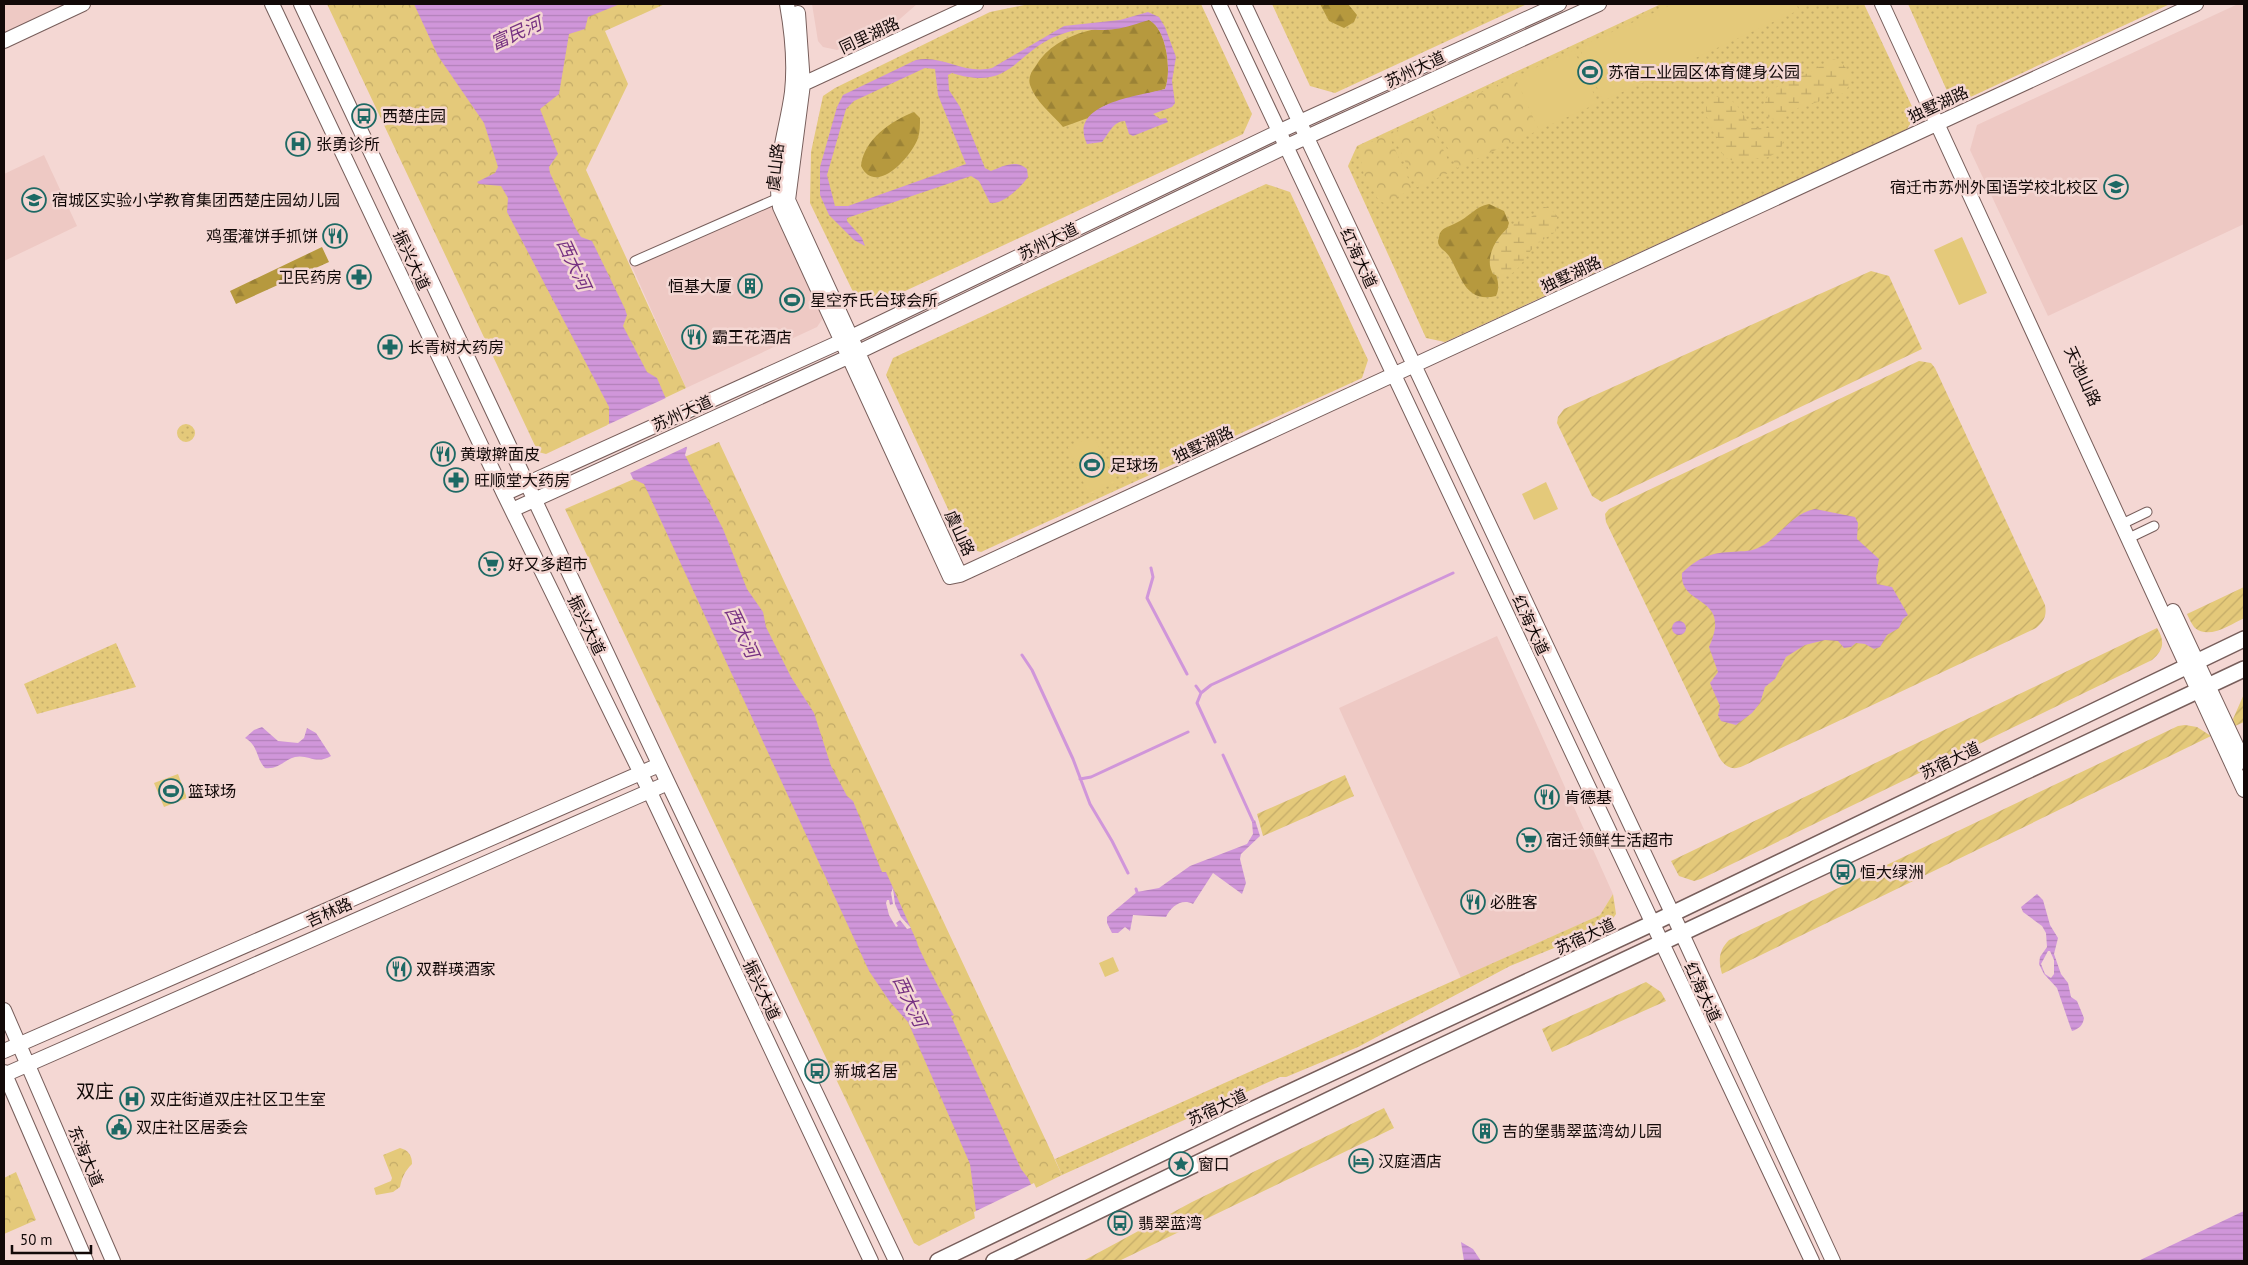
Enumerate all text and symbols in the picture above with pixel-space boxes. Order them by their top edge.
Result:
water label: 富民河 [487,10,548,54]
street label: 同里湖路 [836,12,902,58]
street label: 苏州大道 [1382,46,1448,92]
sports icon: 苏宿工业园区体育健身公园 [1577,59,1603,85]
place label: 苏宿工业园区体育健身公园 [1608,62,1800,82]
street label: 独墅湖路 [1905,81,1971,127]
bus stop icon: 西楚庄园 [351,103,377,129]
place label: 西楚庄园 [382,106,446,126]
hospital icon: 张勇诊所 [285,131,311,157]
place label: 张勇诊所 [316,134,380,154]
street label: 虞山路 [763,142,787,192]
school or university icon: 宿迁市苏州外国语学校北校区 [2103,174,2129,200]
place label: 宿迁市苏州外国语学校北校区 [1890,177,2098,197]
school or university icon: 宿城区实验小学教育集团西楚庄园幼儿园 [21,187,47,213]
place label: 宿城区实验小学教育集团西楚庄园幼儿园 [52,190,340,210]
street label: 苏州大道 [1015,218,1081,264]
restaurant icon: 鸡蛋灌饼手抓饼 [322,223,348,249]
street label: 红海大道 [1336,225,1382,291]
place label: 鸡蛋灌饼手抓饼 [206,226,318,246]
street label: 振兴大道 [389,227,435,293]
water label: 西大河 [552,235,597,296]
street label: 独墅湖路 [1538,251,1604,297]
pharmacy icon: 卫民药房 [346,264,372,290]
place label: 卫民药房 [278,267,342,287]
building icon: 恒基大厦 [737,273,763,299]
place label: 恒基大厦 [668,276,732,296]
sports icon: 星空乔氏台球会所 [779,287,805,313]
place label: 星空乔氏台球会所 [810,290,938,310]
restaurant icon: 霸王花酒店 [681,324,707,350]
place label: 霸王花酒店 [712,327,792,347]
pharmacy icon: 长青树大药房 [377,334,403,360]
place label: 长青树大药房 [408,337,504,357]
street label: 天池山路 [2060,343,2106,409]
street label: 苏州大道 [649,391,715,435]
street label: 独墅湖路 [1170,421,1236,467]
restaurant icon: 黄墩擀面皮 [430,441,456,467]
place label: 黄墩擀面皮 [460,444,540,464]
sports icon: 足球场 [1079,452,1105,478]
place label: 足球场 [1110,455,1158,475]
pharmacy icon: 旺顺堂大药房 [443,467,469,493]
place label: 旺顺堂大药房 [474,470,570,490]
street label: 虞山路 [941,507,979,559]
supermarket icon: 好又多超市 [478,551,504,577]
place label: 好又多超市 [508,554,588,574]
street label: 振兴大道 [564,592,610,658]
street label: 红海大道 [1508,592,1554,658]
water label: 西大河 [720,603,765,664]
street label: 苏宿大道 [1917,737,1983,783]
sports icon: 篮球场 [158,778,184,804]
place label: 篮球场 [188,781,236,801]
restaurant icon: 肯德基 [1534,784,1560,810]
place label: 肯德基 [1564,787,1612,807]
supermarket icon: 宿迁领鲜生活超市 [1516,827,1542,853]
place label: 宿迁领鲜生活超市 [1546,830,1674,850]
bus stop icon: 恒大绿洲 [1830,859,1856,885]
place label: 恒大绿洲 [1860,862,1924,882]
restaurant icon: 必胜客 [1460,889,1486,915]
place label: 必胜客 [1490,892,1538,912]
street label: 吉林路 [303,893,355,931]
street label: 苏宿大道 [1552,913,1618,959]
restaurant icon: 双群瑛酒家 [386,956,412,982]
street label: 振兴大道 [739,957,785,1023]
place label: 双群瑛酒家 [416,959,496,979]
street label: 红海大道 [1680,959,1726,1025]
water label: 西大河 [888,972,933,1033]
bus stop icon: 新城名居 [804,1058,830,1084]
place label: 新城名居 [834,1061,898,1081]
district label: 双庄 [76,1079,114,1103]
street label: 苏宿大道 [1184,1084,1250,1130]
hospital icon: 双庄街道双庄社区卫生室 [119,1086,145,1112]
place label: 双庄街道双庄社区卫生室 [150,1089,326,1109]
public building icon: 双庄社区居委会 [106,1114,132,1140]
place label: 双庄社区居委会 [136,1117,248,1137]
building icon: 吉的堡翡翠蓝湾幼儿园 [1472,1118,1498,1144]
place label: 吉的堡翡翠蓝湾幼儿园 [1502,1121,1662,1141]
street label: 东海大道 [64,1123,108,1189]
hotel icon: 汉庭酒店 [1348,1148,1374,1174]
place icon: 窗口 [1168,1151,1194,1177]
place label: 汉庭酒店 [1378,1151,1442,1171]
place label: 窗口 [1198,1154,1230,1174]
bus stop icon: 翡翠蓝湾 [1107,1210,1133,1236]
place label: 翡翠蓝湾 [1138,1213,1202,1233]
scale bar [12,1222,91,1254]
text: 50 m [20,1230,53,1249]

